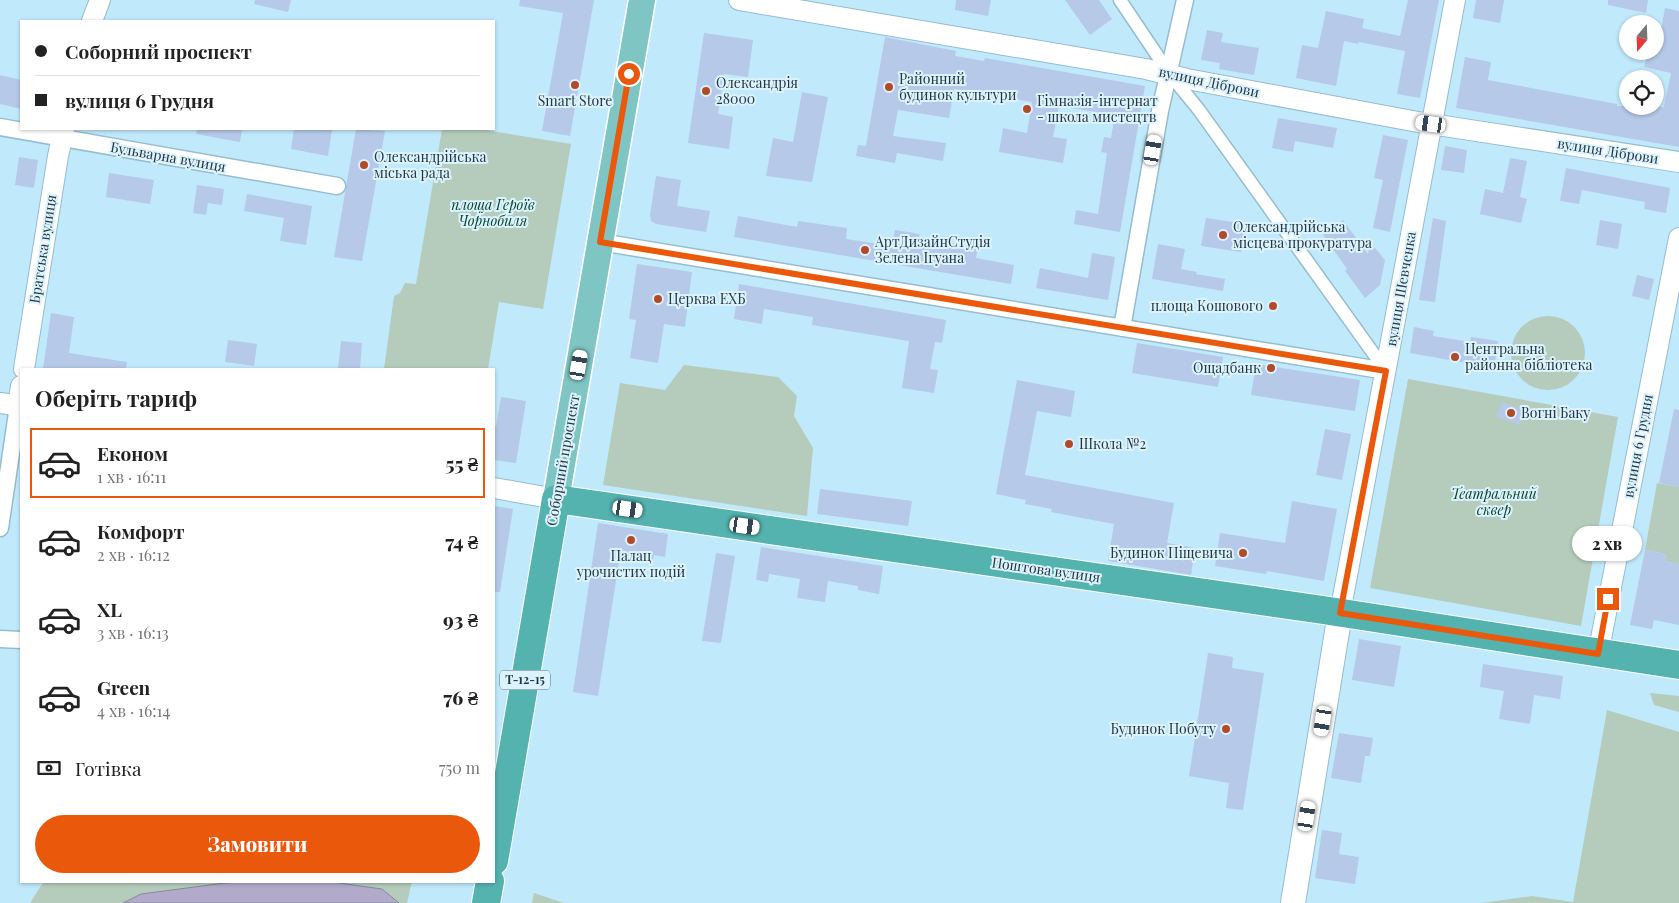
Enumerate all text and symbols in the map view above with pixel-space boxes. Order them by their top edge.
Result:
north arrow [1619,15,1664,60]
map controls [1619,15,1664,115]
text: Соборний проспект [65,38,252,64]
street label: вулиця Діброви [1157,62,1261,101]
route start [618,63,640,85]
place label: Районний будинок культури [899,69,1017,104]
button: locate [1619,70,1664,115]
place label: Олександрія 28000 [716,73,799,108]
marker: Smart Store [569,79,581,91]
marker: Районний будинок культури [883,81,895,93]
marker: Олександрія 28000 [700,85,712,97]
text: вулиця 6 Грудня [65,87,214,113]
place label: Smart Store [538,91,612,110]
place label: Гімназія-інтернат - школа мистецтв [1037,91,1158,126]
marker: Гімназія-інтернат - школа мистецтв [1021,103,1033,115]
car [1415,114,1446,134]
street label: вулиця Діброви [1556,133,1660,168]
car [1143,134,1162,166]
street label: Бульварна вулиця [109,137,228,176]
place label: Олександрійська міська рада [374,147,486,182]
marker: Олександрійська міська рада [358,159,370,171]
street label: Братська вулиця [25,193,61,305]
park label: площа Героїв Чорнобиля [451,195,535,230]
place label: Олександрійська місцева прокуратура [1233,217,1372,252]
marker: Олександрійська місцева прокуратура [1217,229,1229,241]
street label: вулиця Шевченка [1381,230,1420,348]
place label: АртДизайнСтудія Зелена Ігуана [874,232,991,267]
marker: АртДизайнСтудія Зелена Ігуана [859,244,871,256]
place label: Церква ЕХБ [668,289,746,308]
marker: Церква ЕХБ [652,293,664,305]
place label: площа Кошового [1151,296,1263,315]
marker: площа Кошового [1267,300,1279,312]
place label: Центральна районна бібліотека [1465,339,1592,374]
car [569,349,588,381]
marker: Центральна районна бібліотека [1449,351,1461,363]
place label: Ощадбанк [1193,358,1261,377]
marker: Ощадбанк [1265,362,1277,374]
text: Оберіть тариф [35,383,197,413]
street label: Соборний проспект [542,392,583,527]
street label: вулиця 6 Грудня [1618,392,1657,499]
place label: Вогні Баку [1521,403,1590,422]
marker: Вогні Баку [1505,407,1517,419]
place label: Школа №2 [1079,434,1146,453]
marker: Школа №2 [1063,438,1075,450]
text: Економ [97,440,168,466]
icon: car [37,441,82,486]
text: 55 ₴ [445,450,478,476]
text: 1 хв · 16:11 [97,466,166,487]
park label: Театральний сквер [1451,484,1538,519]
car [612,499,643,519]
car [729,516,760,536]
text: Комфорт [97,518,185,544]
icon: car [37,519,82,564]
callout: 2 хв [1573,526,1643,562]
text: 74 ₴ [445,528,478,554]
text: 2 хв [1592,533,1622,554]
marker: Палац урочистих подій [625,534,637,546]
place label: Будинок Піщевича [1110,543,1233,562]
text: 2 хв · 16:12 [97,544,170,565]
place label: Палац урочистих подій [576,546,686,581]
marker: Будинок Піщевича [1237,547,1249,559]
street label: Поштова вулиця [991,552,1102,587]
route end [1597,588,1619,610]
text: XL [97,596,122,622]
icon: car [37,597,82,642]
text: 93 ₴ [443,606,478,632]
text: 3 хв · 16:13 [97,622,169,643]
road number: Т-12-15 [500,670,550,690]
text: Green [97,674,150,700]
icon: car [37,675,82,720]
text: 76 ₴ [443,684,478,710]
text: 4 хв · 16:14 [97,700,170,721]
car [1313,705,1332,737]
place label: Будинок Побуту [1111,719,1216,738]
marker: Будинок Побуту [1220,723,1232,735]
icon: cash [35,754,63,782]
text: Готівка [75,755,141,781]
text: 750 m [439,757,480,778]
car [1297,800,1316,832]
button: Замовити [35,815,480,873]

